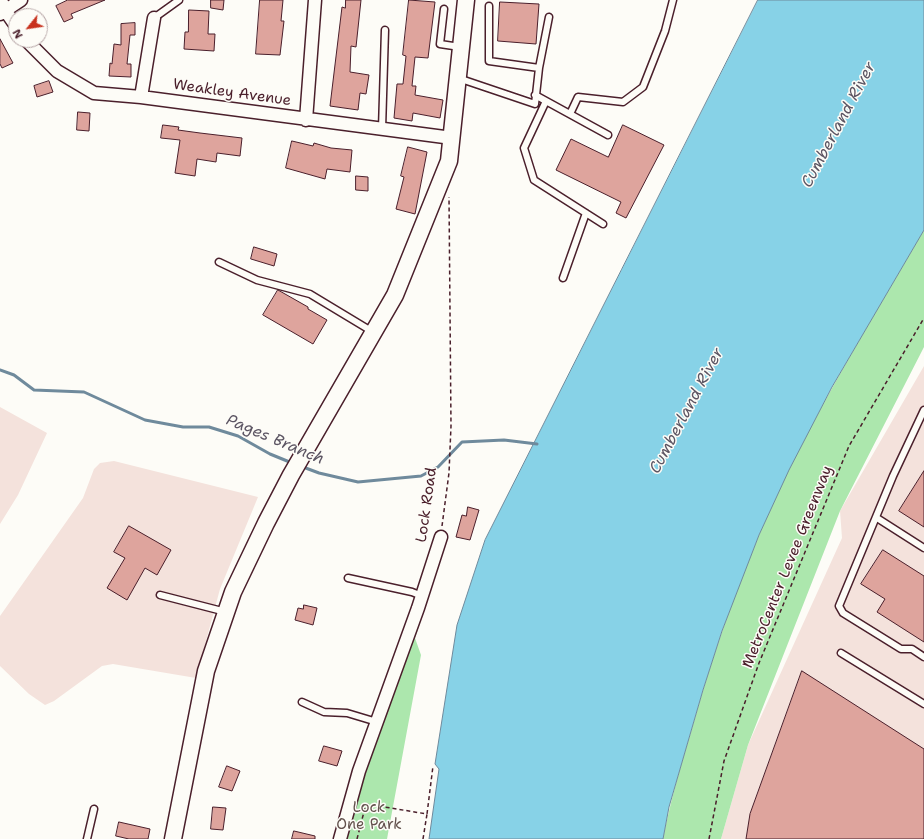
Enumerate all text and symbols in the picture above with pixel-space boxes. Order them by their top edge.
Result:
north arrow [8,8,48,48]
text: N [9,26,27,41]
water label: Cumberland River [798,59,880,191]
street label: Weakley Avenue [172,76,292,110]
water label: Cumberland River [646,345,728,477]
water label: Pages Branch [223,411,327,469]
street label: MetroCenter Levee Greenway [739,463,837,671]
street label: Lock Road [413,466,441,544]
park label: Lock One Park [336,799,402,834]

